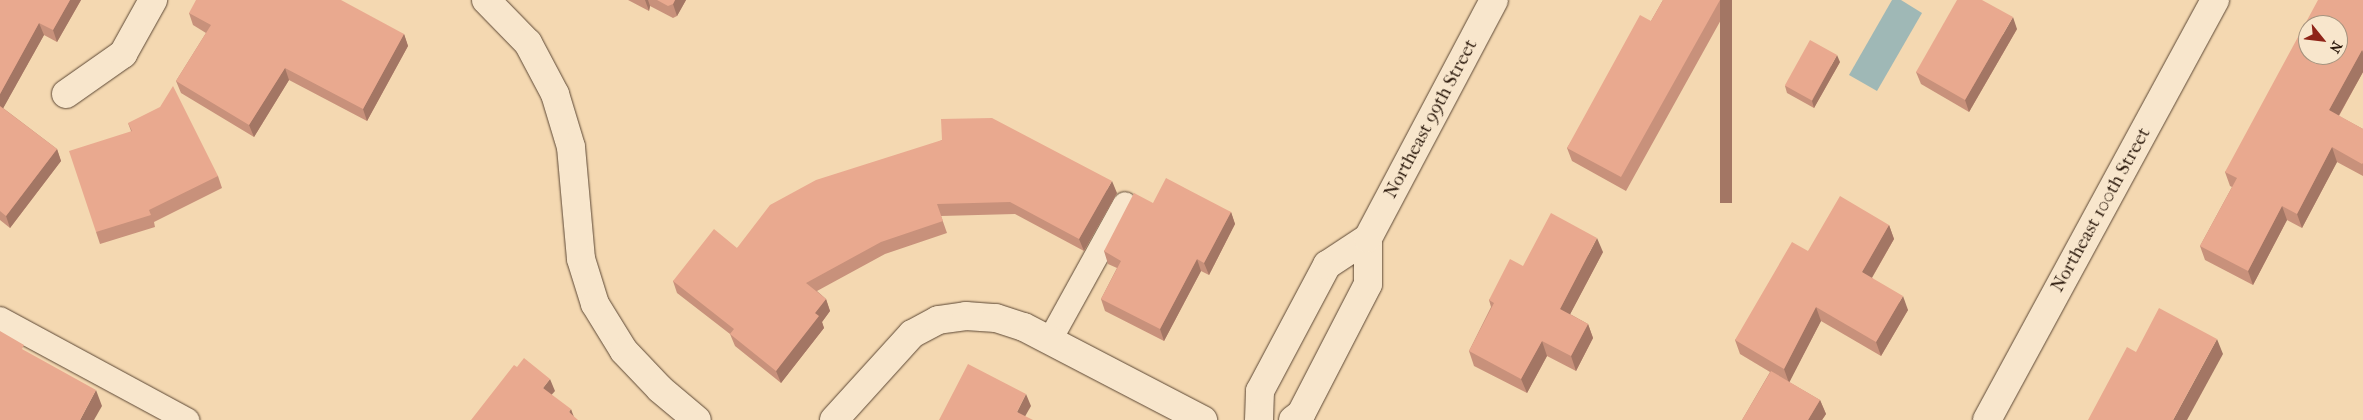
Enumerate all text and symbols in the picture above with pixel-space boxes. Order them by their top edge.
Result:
north arrow [2298,15,2348,65]
street label: Northeast 99th Street [1379,36,1483,202]
text: N [2326,38,2346,56]
street label: Northeast 100th Street [2046,124,2156,296]

